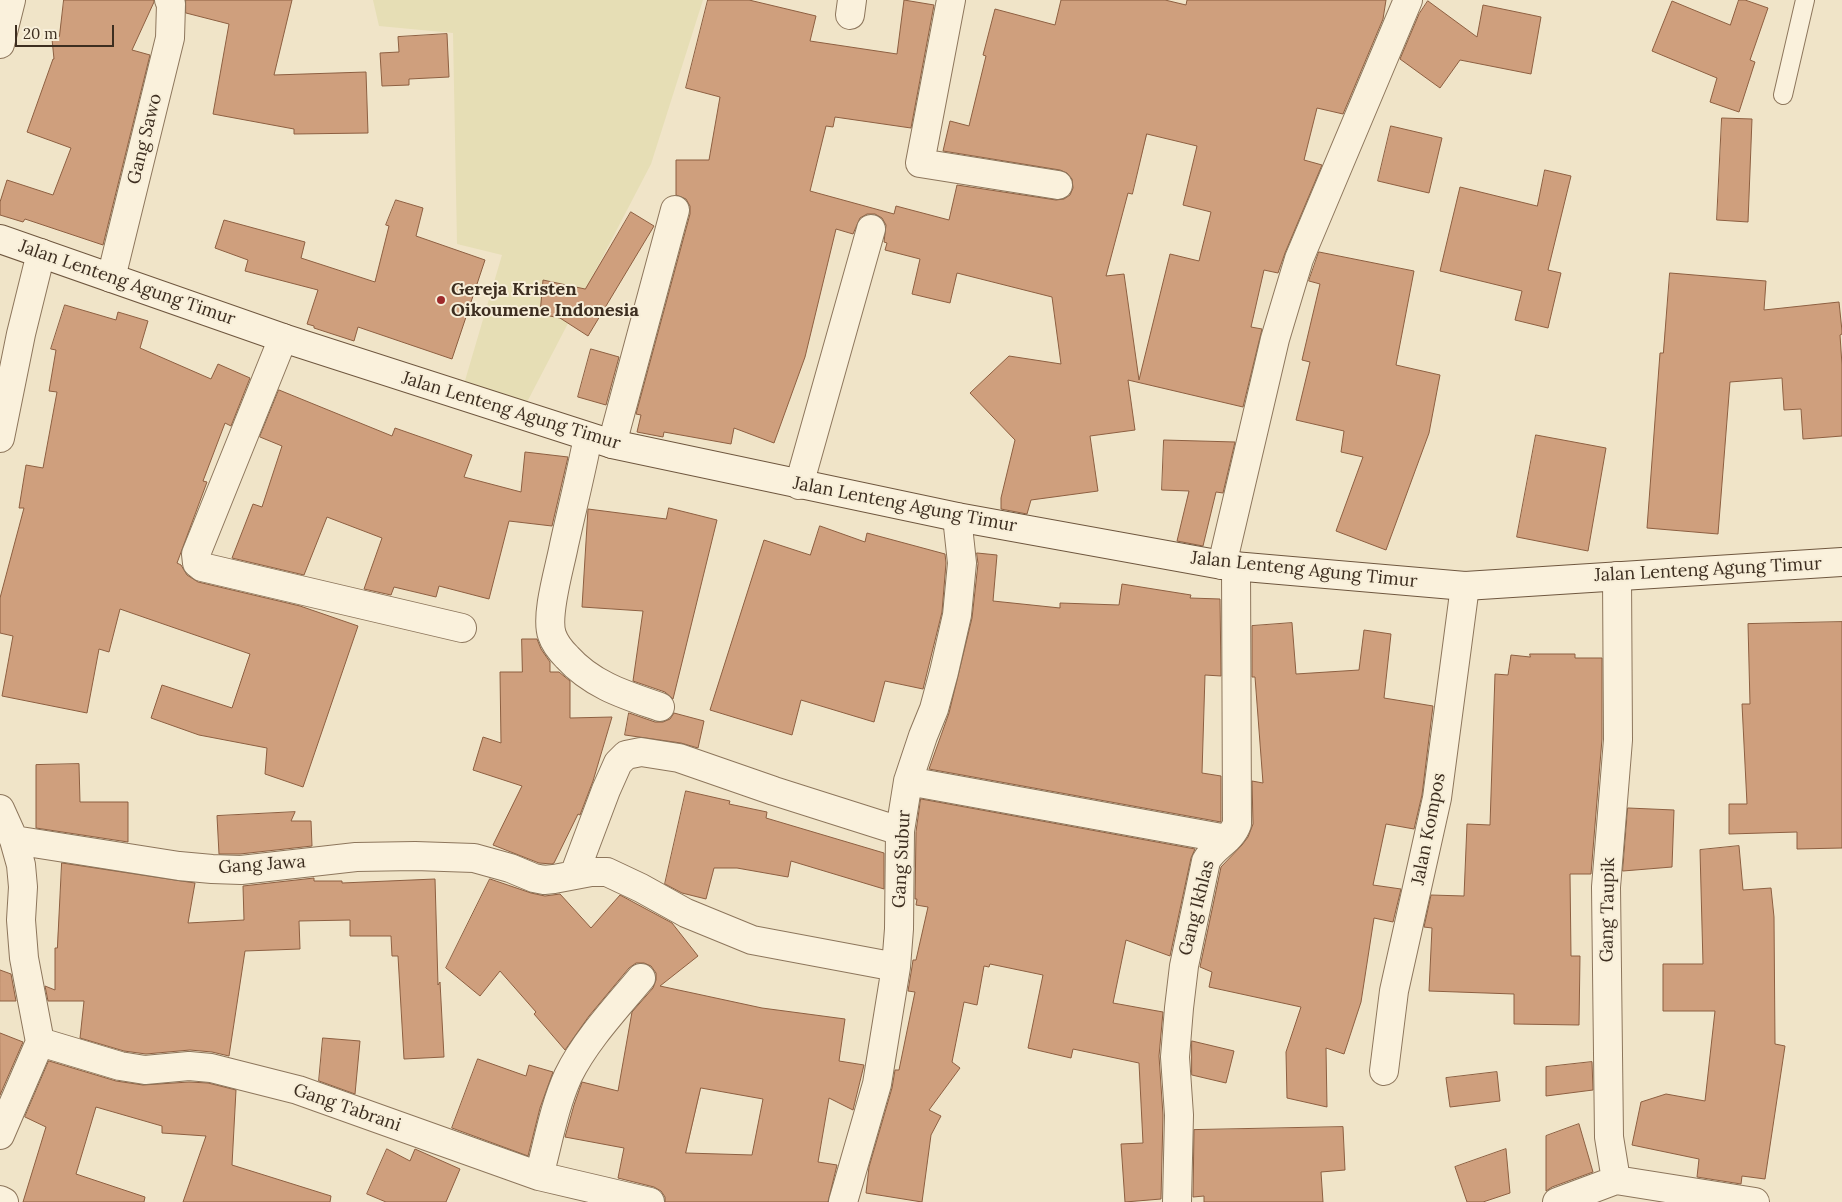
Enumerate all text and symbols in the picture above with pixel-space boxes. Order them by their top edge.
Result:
scale bar [18,15,116,47]
text: 20 m [23,24,58,43]
street label: Gang Sawo [123,91,167,187]
street label: Jalan Lenteng Agung Timur [16,236,238,330]
place label: Gereja Kristen Oikoumene Indonesia [451,279,639,322]
marker: Gereja Kristen Oikoumene Indonesia [435,294,447,306]
street label: Jalan Lenteng Agung Timur [399,367,623,455]
street label: Jalan Lenteng Agung Timur [791,473,1019,537]
street label: Jalan Lenteng Agung Timur [1190,547,1418,593]
street label: Jalan Lenteng Agung Timur [1594,553,1822,587]
street label: Jalan Kompos [1408,771,1450,887]
street label: Gang Subur [889,809,915,909]
street label: Gang Jawa [218,851,306,879]
street label: Gang Taupik [1596,857,1620,963]
street label: Gang Ikhlas [1175,858,1219,958]
street label: Gang Tabrani [290,1079,404,1137]

